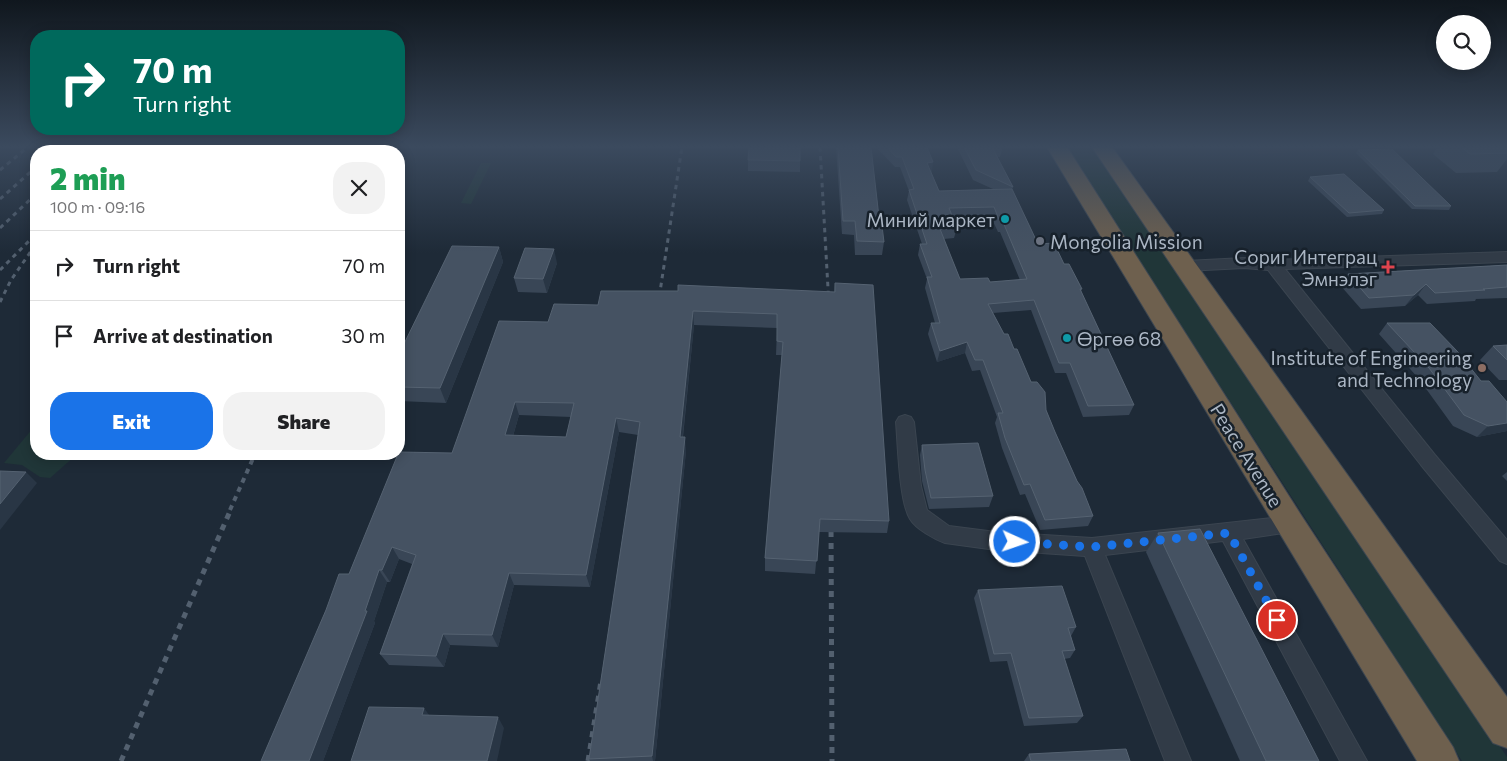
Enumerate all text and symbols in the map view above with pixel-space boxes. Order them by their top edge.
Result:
map controls [1436,15,1491,70]
button: search [1436,15,1491,70]
text: 70 m [133,47,213,90]
icon: right [50,50,115,115]
text: Turn right [133,90,231,117]
text: 2 min [50,159,125,196]
button: close [333,162,385,214]
text: 100 m · 09:16 [50,197,145,216]
place label: Миний маркет [866,208,995,231]
marker: Миний маркет [999,213,1011,225]
place label: Mongolia Mission [1050,230,1203,253]
marker: Mongolia Mission [1034,235,1046,247]
place label: Сориг Интеграц Эмнэлэг [1234,245,1377,290]
icon: right [50,252,78,280]
text: Turn right [93,254,180,277]
text: 70 m [342,254,385,277]
marker: Сориг Интеграц Эмнэлэг [1381,260,1395,274]
icon: arrive [50,322,78,350]
text: Arrive at destination [93,324,273,347]
text: 30 m [342,324,385,347]
place label: Өргөө 68 [1077,327,1161,350]
marker: Өргөө 68 [1061,332,1073,344]
place label: Institute of Engineering and Technology [1271,346,1472,391]
marker: Institute of Engineering and Technology [1476,362,1488,374]
button: Exit [50,392,213,450]
button: Share [223,392,385,450]
street label: Peace Avenue [1206,399,1288,511]
position arrow [988,515,1040,567]
pin [1256,599,1298,641]
icon: arrive [1263,606,1291,634]

